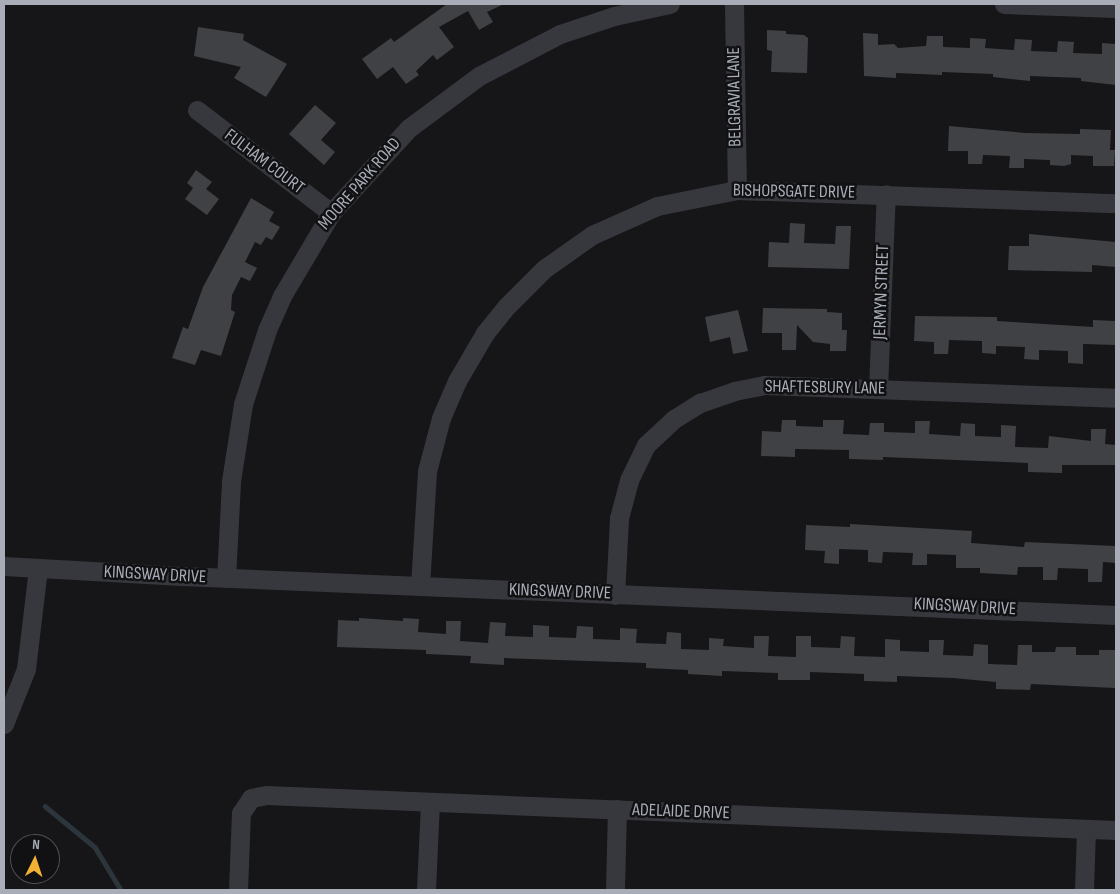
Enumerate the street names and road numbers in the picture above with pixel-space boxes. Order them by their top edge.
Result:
street label: BELGRAVIA LANE [723,47,747,147]
street label: FULHAM COURT [220,125,308,199]
street label: MOORE PARK ROAD [314,134,406,234]
street label: BISHOPSGATE DRIVE [733,180,855,204]
street label: JERMYN STREET [870,244,894,340]
street label: SHAFTESBURY LANE [765,376,885,400]
street label: KINGSWAY DRIVE [103,562,207,588]
street label: KINGSWAY DRIVE [508,579,612,605]
street label: KINGSWAY DRIVE [913,594,1017,620]
street label: ADELAIDE DRIVE [632,800,730,824]

